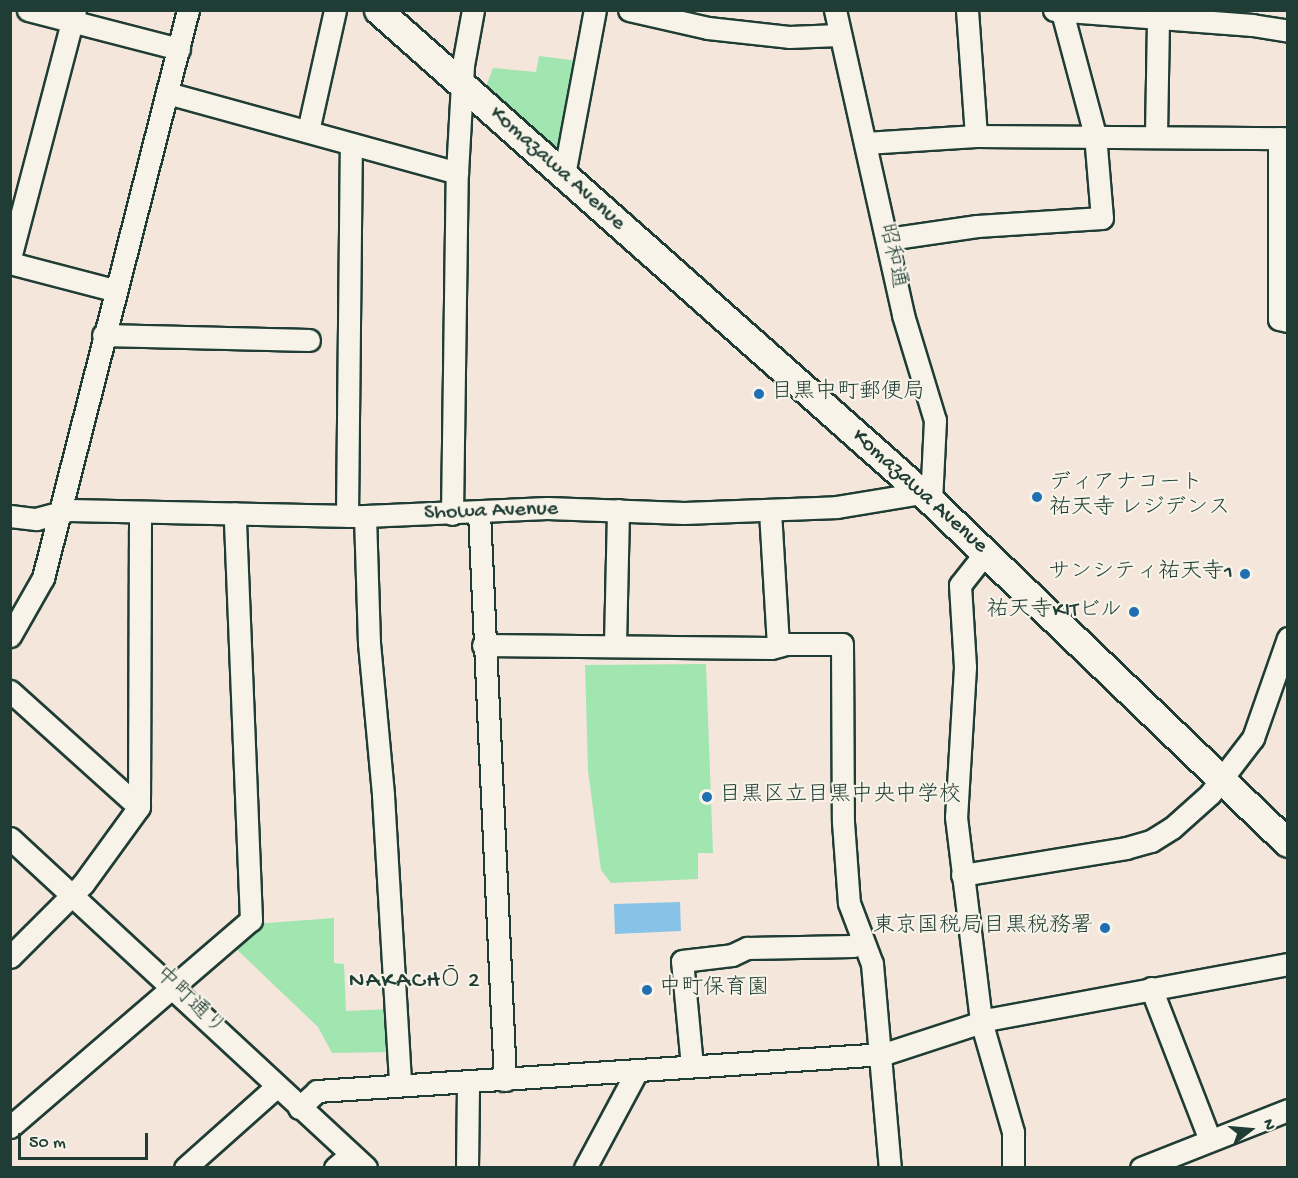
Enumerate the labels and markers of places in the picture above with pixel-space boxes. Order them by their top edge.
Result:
place label: 目黒中町郵便局 [771,381,925,407]
marker: 目黒中町郵便局 [752,387,766,401]
place label: ディアナコート 祐天寺 レジデンス [1049,471,1230,522]
marker: ディアナコート 祐天寺 レジデンス [1030,490,1044,504]
place label: サンシティ祐天寺1 [1048,561,1233,587]
marker: サンシティ祐天寺1 [1238,567,1252,581]
place label: 祐天寺KITビル [986,599,1122,625]
marker: 祐天寺KITビル [1127,605,1141,619]
place label: 目黒区立目黒中央中学校 [719,784,961,810]
marker: 目黒区立目黒中央中学校 [700,790,714,804]
place label: 東京国税局目黒税務署 [873,915,1093,941]
marker: 東京国税局目黒税務署 [1098,921,1112,935]
place label: 中町保育園 [659,977,769,1003]
marker: 中町保育園 [640,983,654,997]

